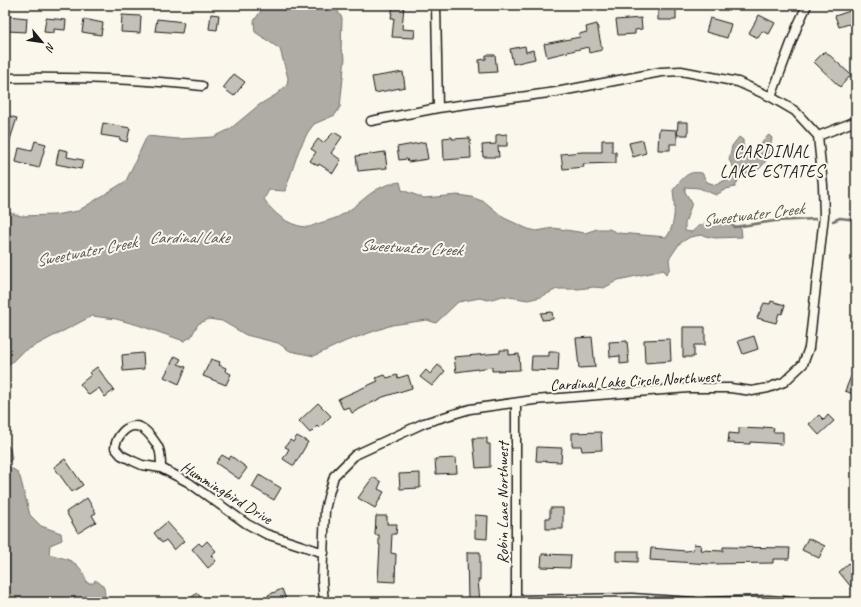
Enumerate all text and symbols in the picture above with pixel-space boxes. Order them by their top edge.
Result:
north arrow [22,22,62,62]
text: N [42,40,59,55]
district label: CARDINAL LAKE ESTATES [720,141,827,182]
water label: Sweetwater Creek [701,198,808,231]
water label: Cardinal Lake [149,227,231,248]
water label: Sweetwater Creek [34,231,141,272]
water label: Sweetwater Creek [360,234,465,261]
street label: Cardinal Lake Circle Northwest [549,366,722,395]
street label: Robin Lane Northwest [493,439,513,564]
street label: Hummingbird Drive [177,457,277,530]

